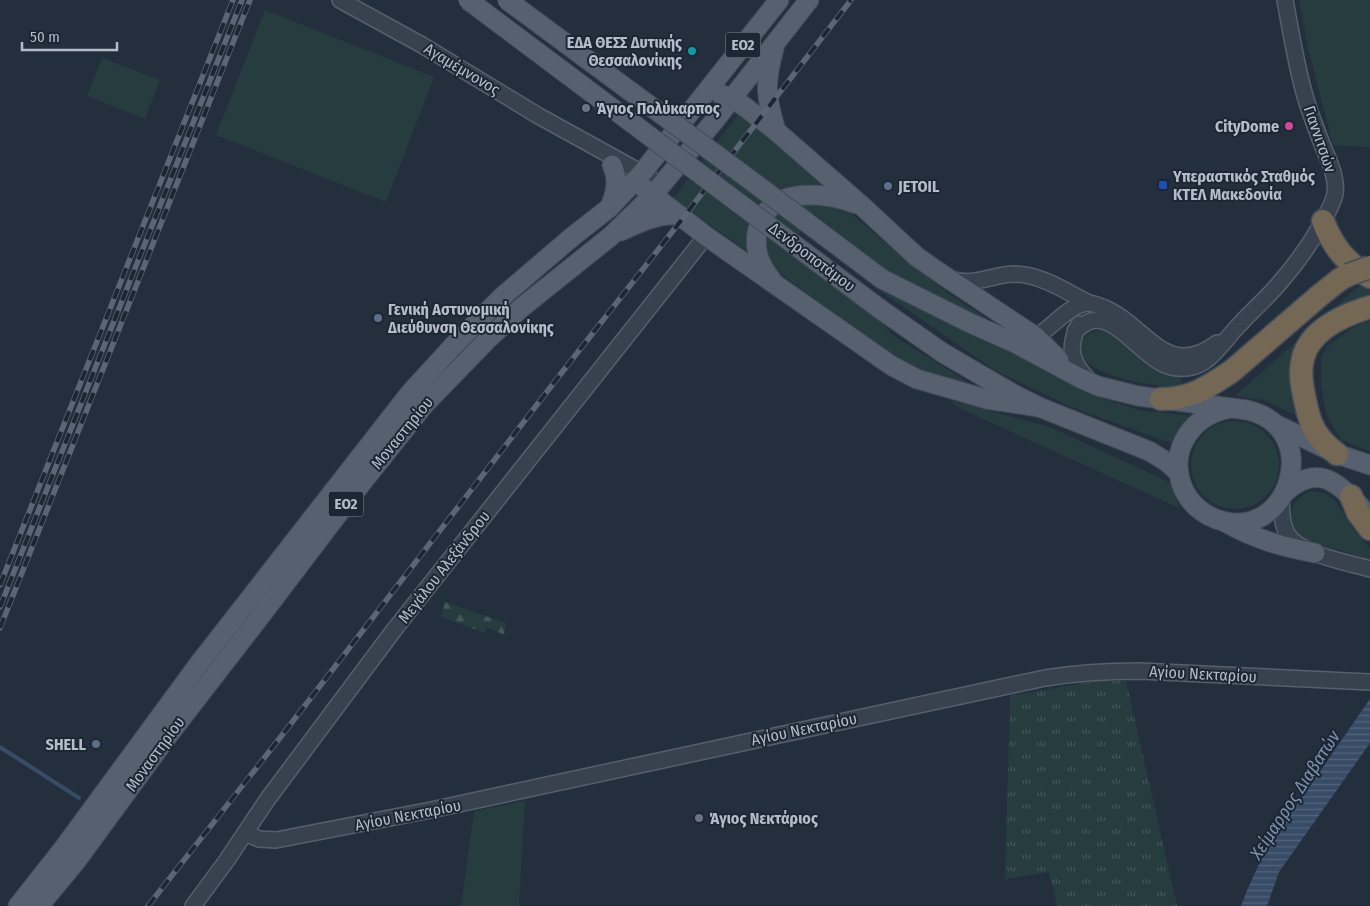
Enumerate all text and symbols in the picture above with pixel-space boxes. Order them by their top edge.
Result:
scale bar [22,20,118,52]
text: 50 m [30,28,60,46]
road number: ΕΟ2 [726,32,760,58]
place label: ΕΔΑ ΘΕΣΣ Δυτικής Θεσσαλονίκης [567,33,682,70]
street label: Αγαμέμνονος [421,39,504,99]
marker: ΕΔΑ ΘΕΣΣ Δυτικής Θεσσαλονίκης [686,45,698,57]
place label: Άγιος Πολύκαρπος [596,99,720,118]
marker: Άγιος Πολύκαρπος [580,102,592,114]
street label: Γιαννιτσών [1300,103,1340,175]
place label: CityDome [1215,117,1279,136]
marker: CityDome [1283,120,1295,132]
place label: Υπεραστικός Σταθμός ΚΤΕΛ Μακεδονία [1172,167,1315,204]
place label: JETOIL [897,177,940,196]
marker: Υπεραστικός Σταθμός ΚΤΕΛ Μακεδονία [1157,179,1169,191]
marker: JETOIL [882,180,894,192]
street label: Δενδροποτάμου [765,218,859,296]
place label: Γενική Αστυνομική Διεύθυνση Θεσσαλονίκης [387,300,554,337]
marker: Γενική Αστυνομική Διεύθυνση Θεσσαλονίκης [372,312,384,324]
street label: Μοναστηρίου [367,393,437,473]
road number: ΕΟ2 [328,492,364,516]
street label: Μεγάλου Αλεξάνδρου [394,507,494,627]
street label: Αγίου Νεκταρίου [1149,662,1257,686]
street label: Αγίου Νεκταρίου [749,709,859,749]
street label: Μοναστηρίου [122,713,188,795]
water label: Χείμαρρος Διαβατών [1245,725,1346,864]
place label: SHELL [46,735,87,754]
marker: SHELL [90,738,102,750]
street label: Αγίου Νεκταρίου [353,795,463,835]
place label: Άγιος Νεκτάριος [709,809,818,828]
marker: Άγιος Νεκτάριος [693,812,705,824]

